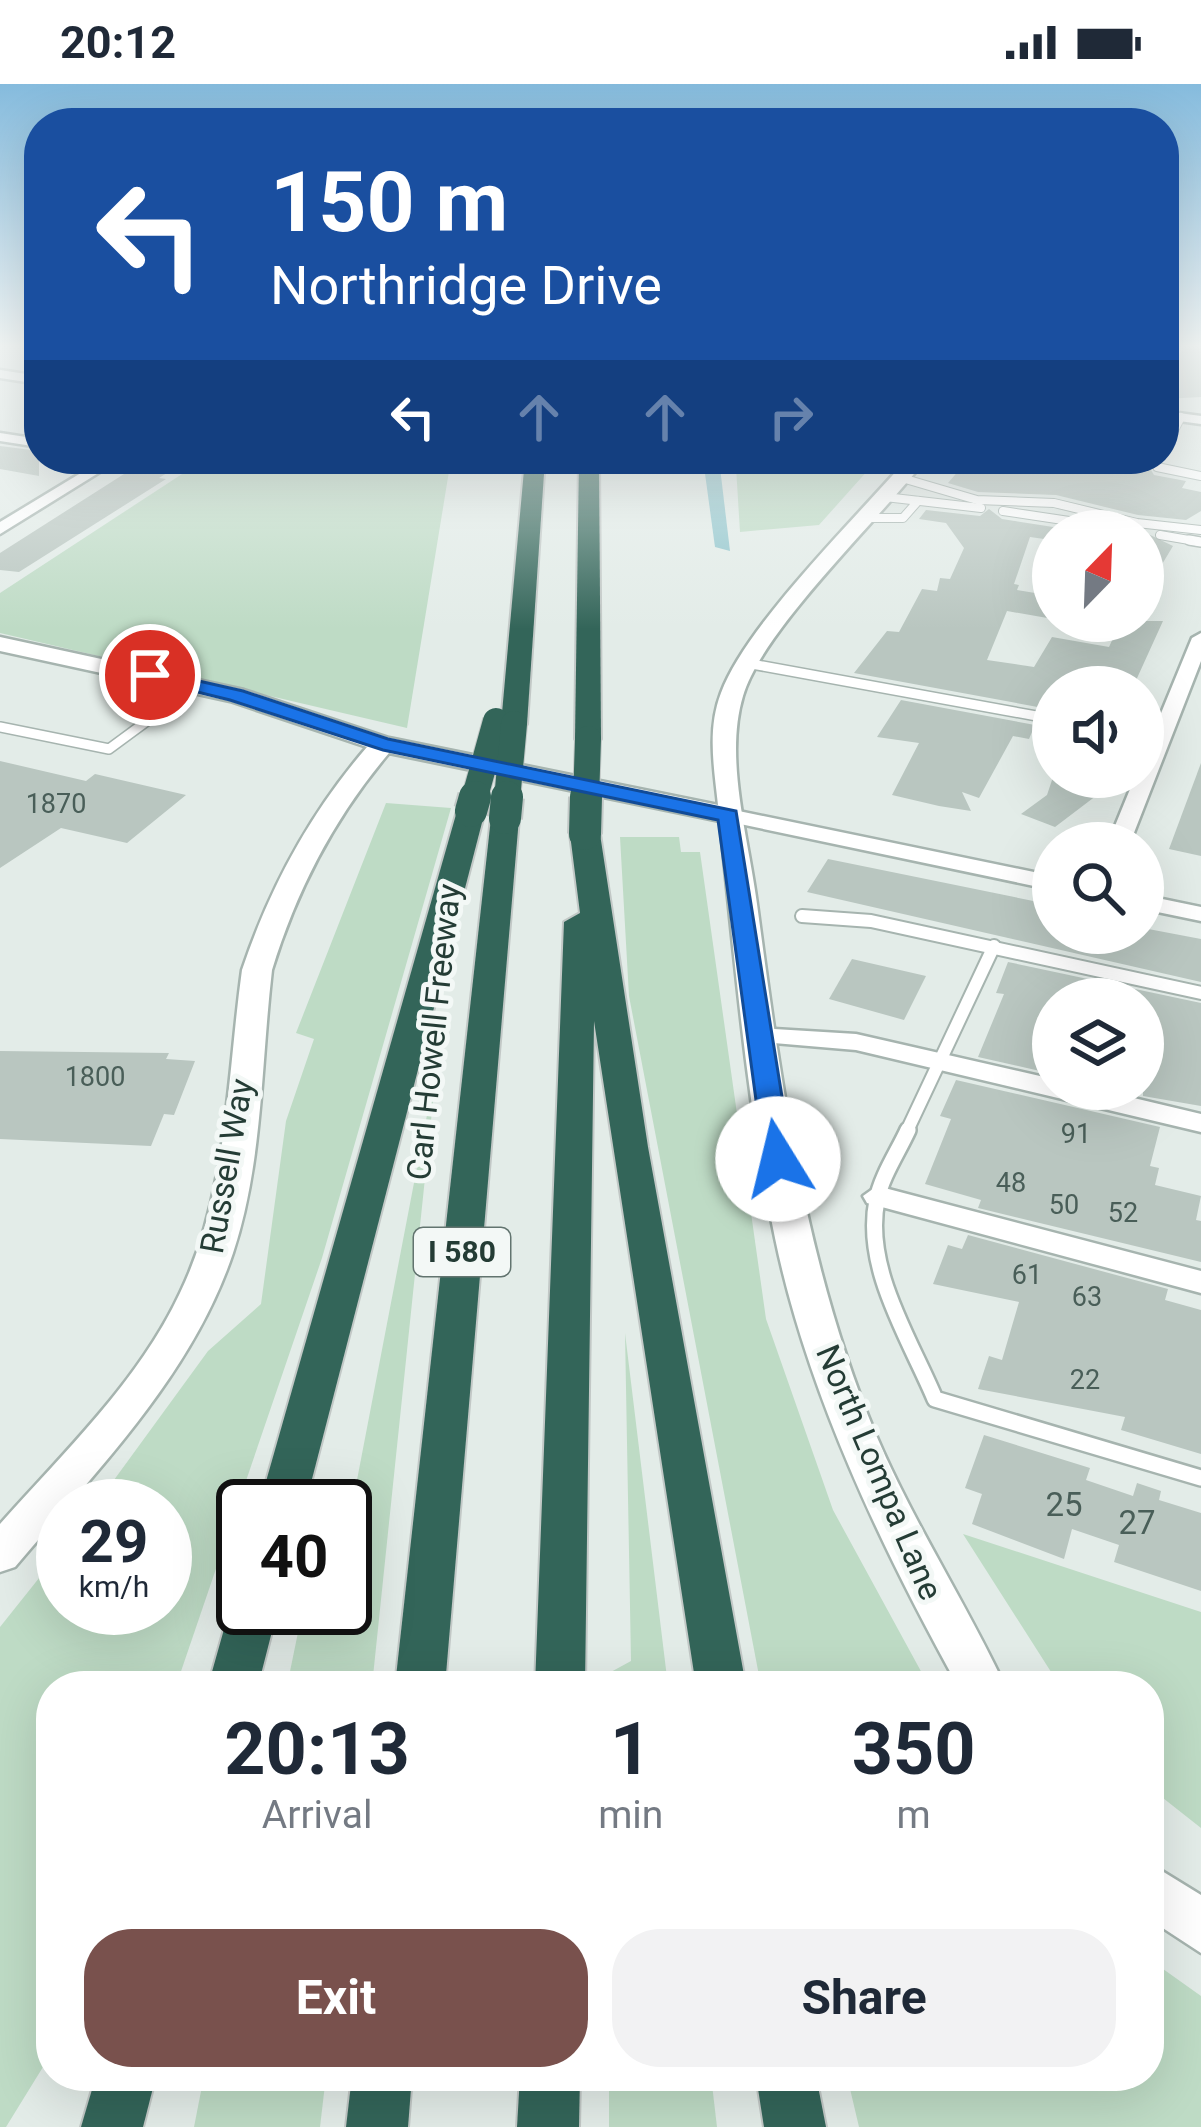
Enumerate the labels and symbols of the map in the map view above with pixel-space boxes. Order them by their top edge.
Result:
north arrow [1032,510,1164,642]
pin [99,624,201,726]
house number: 1870 [26,788,86,820]
street label: Carl Howell Freeway [399,882,468,1182]
house number: 1800 [65,1061,125,1093]
street label: Russell Way [192,1075,261,1256]
position arrow [715,1096,841,1222]
house number: 91 [1061,1118,1091,1150]
house number: 48 [996,1167,1026,1199]
house number: 50 [1049,1189,1079,1221]
house number: 52 [1108,1197,1138,1229]
road number: I 580 [414,1228,510,1276]
house number: 61 [1012,1259,1042,1291]
house number: 63 [1072,1281,1102,1313]
street label: North Lompa Lane [808,1339,951,1606]
house number: 22 [1070,1364,1100,1396]
speed limit sign: 40 [216,1479,372,1635]
house number: 25 [1045,1485,1083,1524]
house number: 27 [1118,1503,1156,1542]

